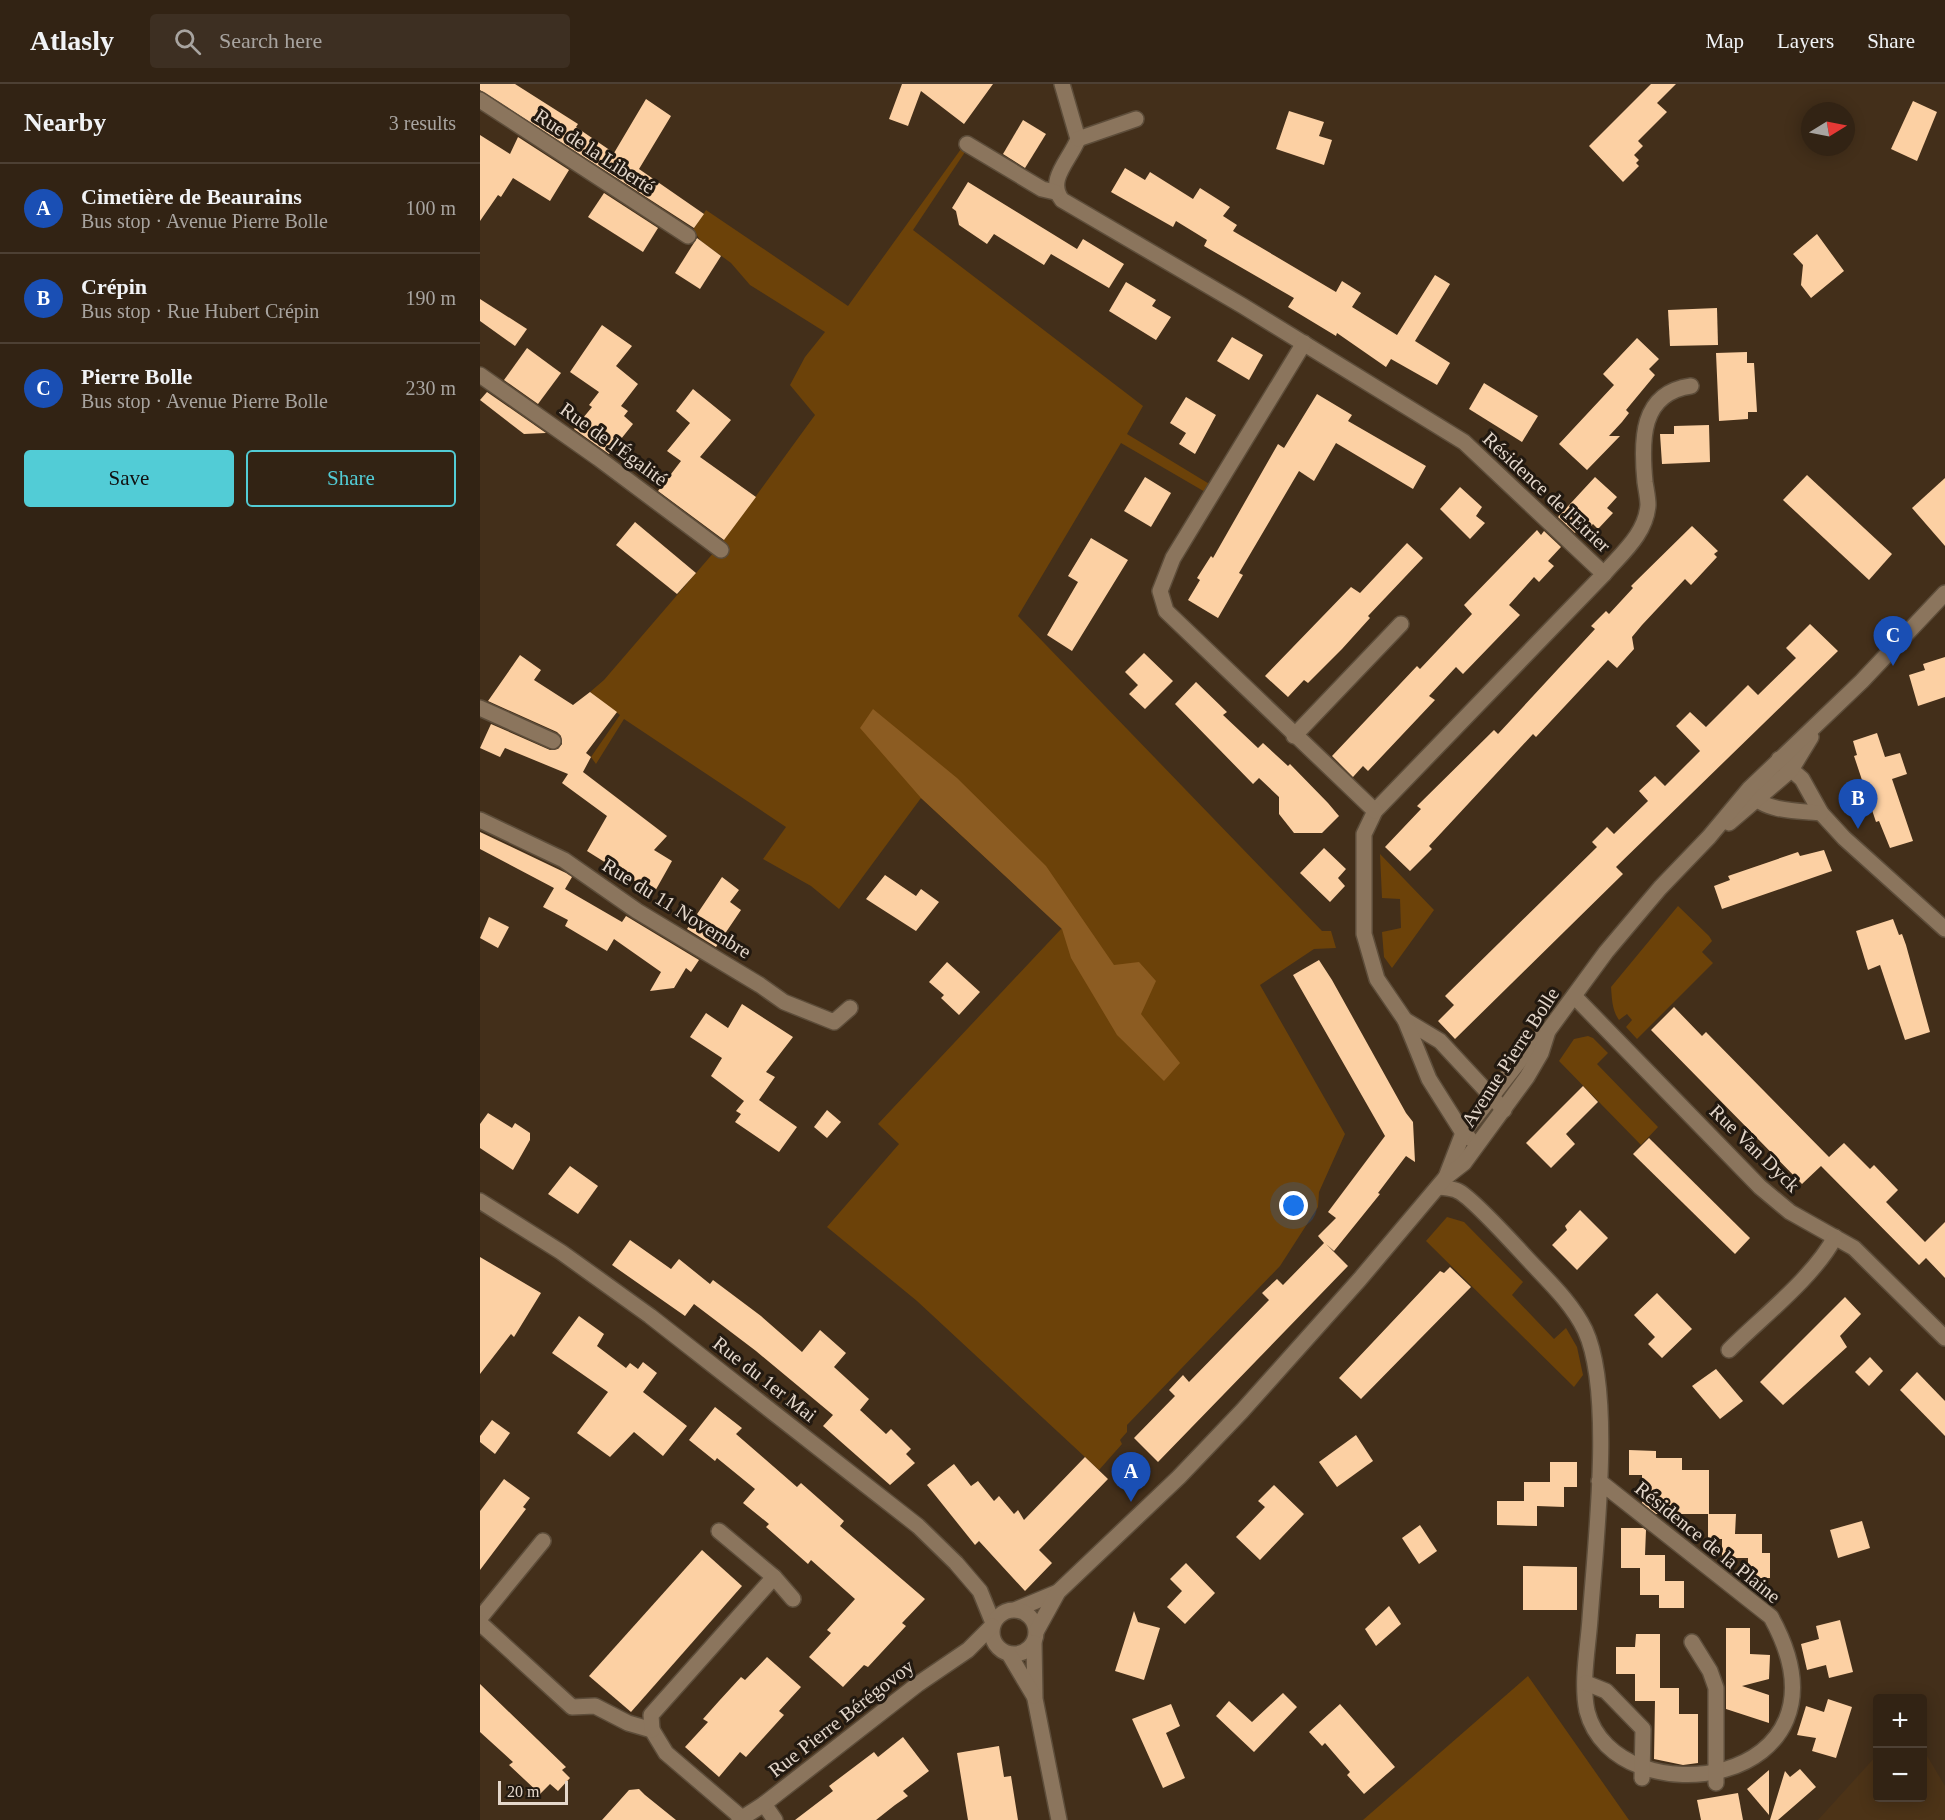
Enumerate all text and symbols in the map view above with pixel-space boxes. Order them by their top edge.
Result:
search box [150,14,570,68]
text: Atlasly [30,25,114,56]
icon: search [171,25,204,58]
text: Search here [219,28,322,53]
text: Map [1706,29,1744,53]
text: Layers [1777,29,1834,53]
text: Share [1867,29,1915,53]
north arrow [1801,102,1855,156]
street label: Rue de la Liberté [531,104,659,198]
text: Nearby [24,108,106,137]
text: 3 results [389,112,456,134]
text: Cimetière de Beaurains [81,184,302,209]
text: A [36,197,51,219]
text: 100 m [405,197,456,219]
text: Bus stop · Avenue Pierre Bolle [81,210,328,232]
text: Crépin [81,274,147,299]
text: B [37,287,50,309]
text: 190 m [405,287,456,309]
text: Bus stop · Rue Hubert Crépin [81,300,319,322]
text: Pierre Bolle [81,364,192,389]
text: C [36,377,51,399]
text: 230 m [405,377,456,399]
text: Bus stop · Avenue Pierre Bolle [81,390,328,412]
street label: Rue de l'Égalité [556,398,672,491]
street label: Résidence de l'Etrier [1479,427,1615,557]
button: Save [24,450,234,507]
button: Share [246,450,456,507]
pin: C [1874,616,1912,666]
pin: B [1838,780,1878,829]
street label: Rue du 11 Novembre [599,853,755,963]
street label: Avenue Pierre Bolle [1457,983,1563,1131]
street label: Rue Van Dyck [1705,1100,1804,1197]
your location [1279,1191,1308,1220]
street label: Rue du 1er Mai [709,1332,821,1426]
pin: A [1112,1452,1150,1502]
street label: Résidence de la Plaine [1631,1477,1785,1607]
street label: Rue Pierre Bérégovoy [764,1655,918,1782]
map controls [1873,1694,1927,1802]
button: + [1873,1694,1927,1748]
button: − [1873,1748,1927,1802]
scale bar [498,1778,568,1806]
text: 20 m [507,1783,539,1800]

